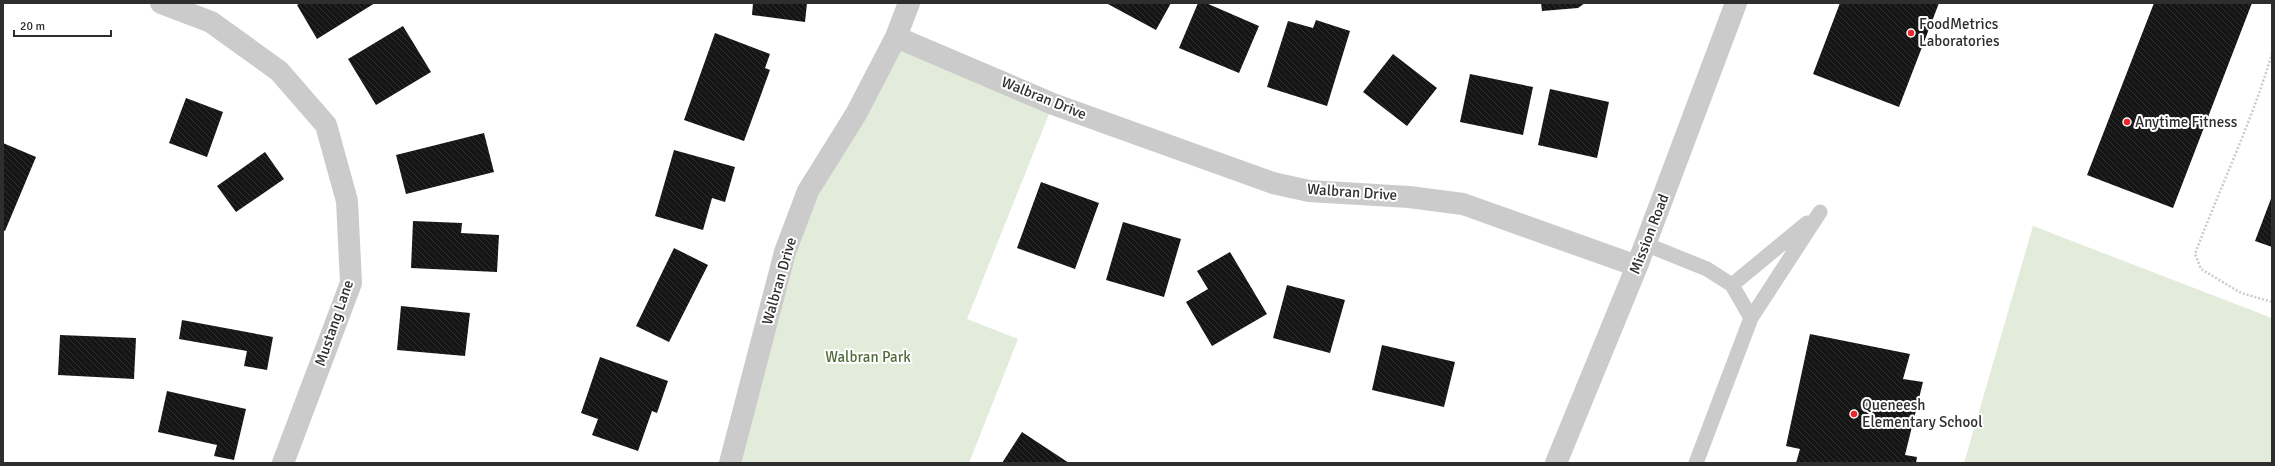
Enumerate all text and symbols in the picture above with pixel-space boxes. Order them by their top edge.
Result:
scale bar [14,12,111,38]
place label: FoodMetrics Laboratories [1919,15,2000,50]
text: 20 m [20,19,45,34]
marker: FoodMetrics Laboratories [1906,28,1916,38]
street label: Walbran Drive [999,73,1089,123]
place label: Anytime Fitness [2135,113,2238,131]
marker: Anytime Fitness [2122,117,2132,127]
street label: Walbran Drive [1306,180,1398,204]
street label: Mission Road [1625,191,1673,277]
street label: Walbran Drive [758,235,800,327]
street label: Mustang Lane [311,277,357,369]
park label: Walbran Park [825,348,911,366]
place label: Queneesh Elementary School [1862,396,1983,431]
marker: Queneesh Elementary School [1849,409,1859,419]

